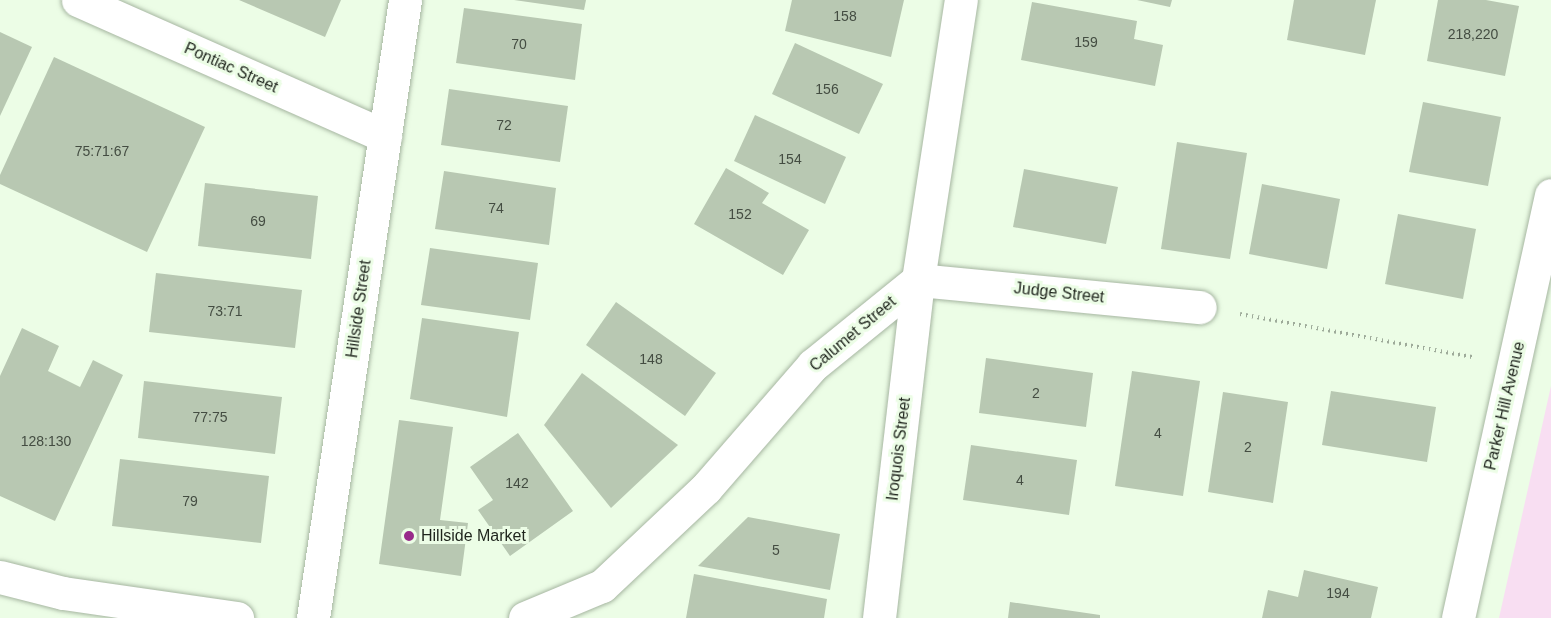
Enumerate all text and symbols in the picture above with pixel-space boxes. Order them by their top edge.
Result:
house number: 158 [833,8,857,24]
house number: 218,220 [1448,26,1498,42]
house number: 159 [1074,34,1098,50]
house number: 70 [511,36,527,52]
street label: Pontiac Street [181,39,281,97]
house number: 156 [815,81,839,97]
house number: 72 [496,117,512,133]
house number: 75:71:67 [75,143,129,159]
house number: 154 [778,151,802,167]
house number: 74 [488,200,504,216]
house number: 152 [728,206,752,222]
house number: 69 [250,213,266,229]
street label: Hillside Street [343,259,375,359]
street label: Judge Street [1013,279,1105,307]
street label: Calumet Street [806,292,900,376]
house number: 73:71 [207,303,243,319]
street label: Parker Hill Avenue [1481,339,1529,473]
house number: 148 [639,351,663,367]
house number: 2 [1032,385,1040,401]
street label: Iroquois Street [883,396,915,502]
house number: 77:75 [192,409,228,425]
house number: 4 [1154,425,1162,441]
house number: 128:130 [21,433,71,449]
house number: 2 [1244,439,1252,455]
house number: 4 [1016,472,1024,488]
house number: 142 [505,475,529,491]
house number: 79 [182,493,198,509]
place label: Hillside Market [421,526,526,546]
marker: Hillside Market [402,529,416,543]
house number: 5 [772,542,780,558]
house number: 194 [1326,585,1350,601]

